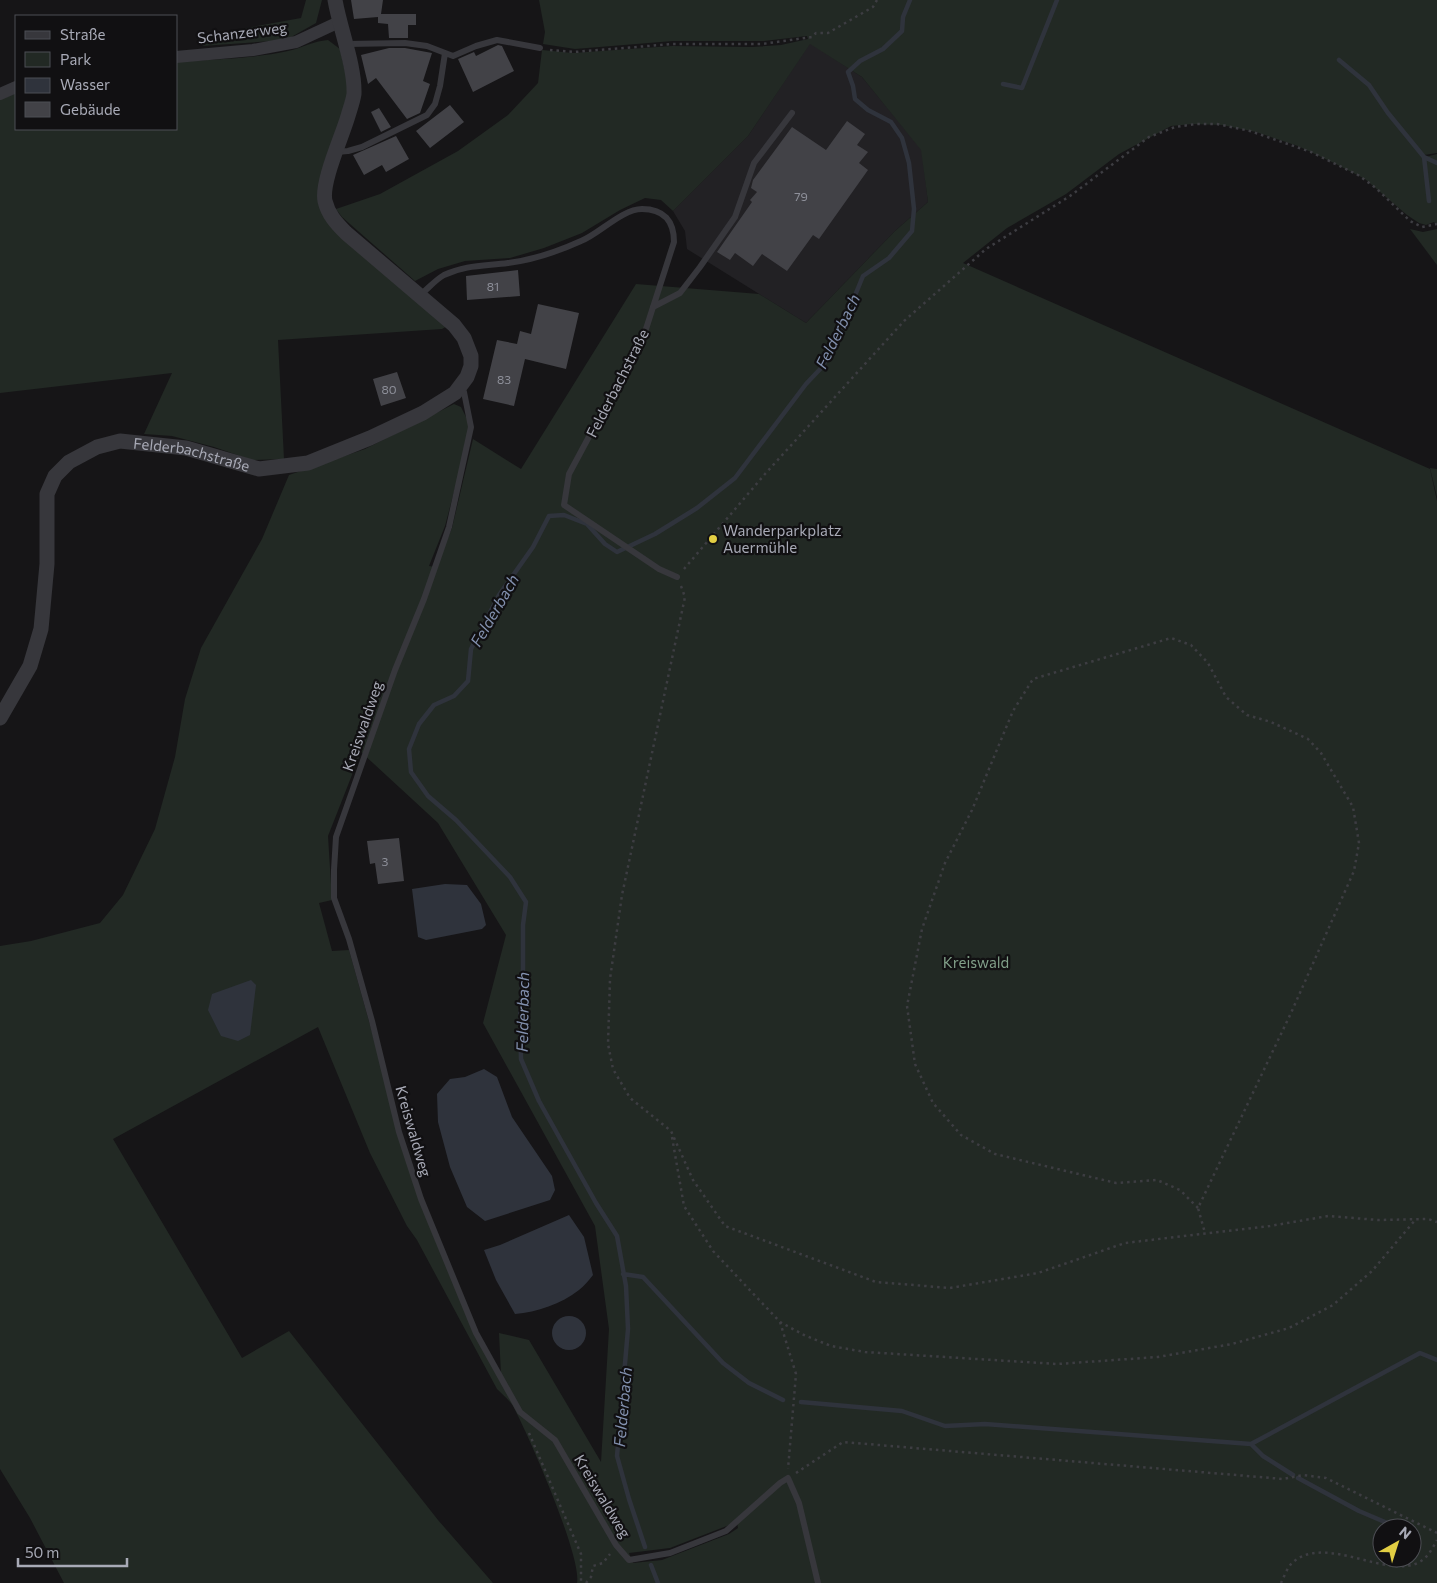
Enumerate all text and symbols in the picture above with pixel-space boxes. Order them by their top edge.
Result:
legend [15,15,178,130]
street label: Schanzerweg [196,18,288,46]
text: Straße [60,25,106,43]
text: Park [60,50,91,68]
text: Wasser [60,75,110,93]
text: Gebäude [60,100,121,118]
house number: 79 [794,189,808,203]
house number: 81 [487,279,499,293]
water label: Felderbach [811,291,863,371]
street label: Felderbachstraße [582,326,652,440]
house number: 83 [497,372,511,386]
house number: 80 [381,382,397,396]
street label: Felderbachstraße [133,433,252,475]
place label: Wanderparkplatz Auermühle [723,521,842,556]
marker: Wanderparkplatz Auermühle [707,533,719,545]
water label: Felderbach [466,570,522,650]
street label: Kreiswaldweg [338,679,386,773]
house number: 3 [382,854,389,868]
park label: Kreiswald [943,953,1009,971]
water label: Felderbach [512,972,532,1052]
street label: Kreiswaldweg [392,1083,436,1179]
water label: Felderbach [609,1366,635,1448]
street label: Kreiswaldweg [571,1451,635,1541]
north arrow [1372,1518,1422,1568]
text: N [1396,1523,1415,1542]
scale bar [18,1536,126,1568]
text: 50 m [25,1543,59,1561]

